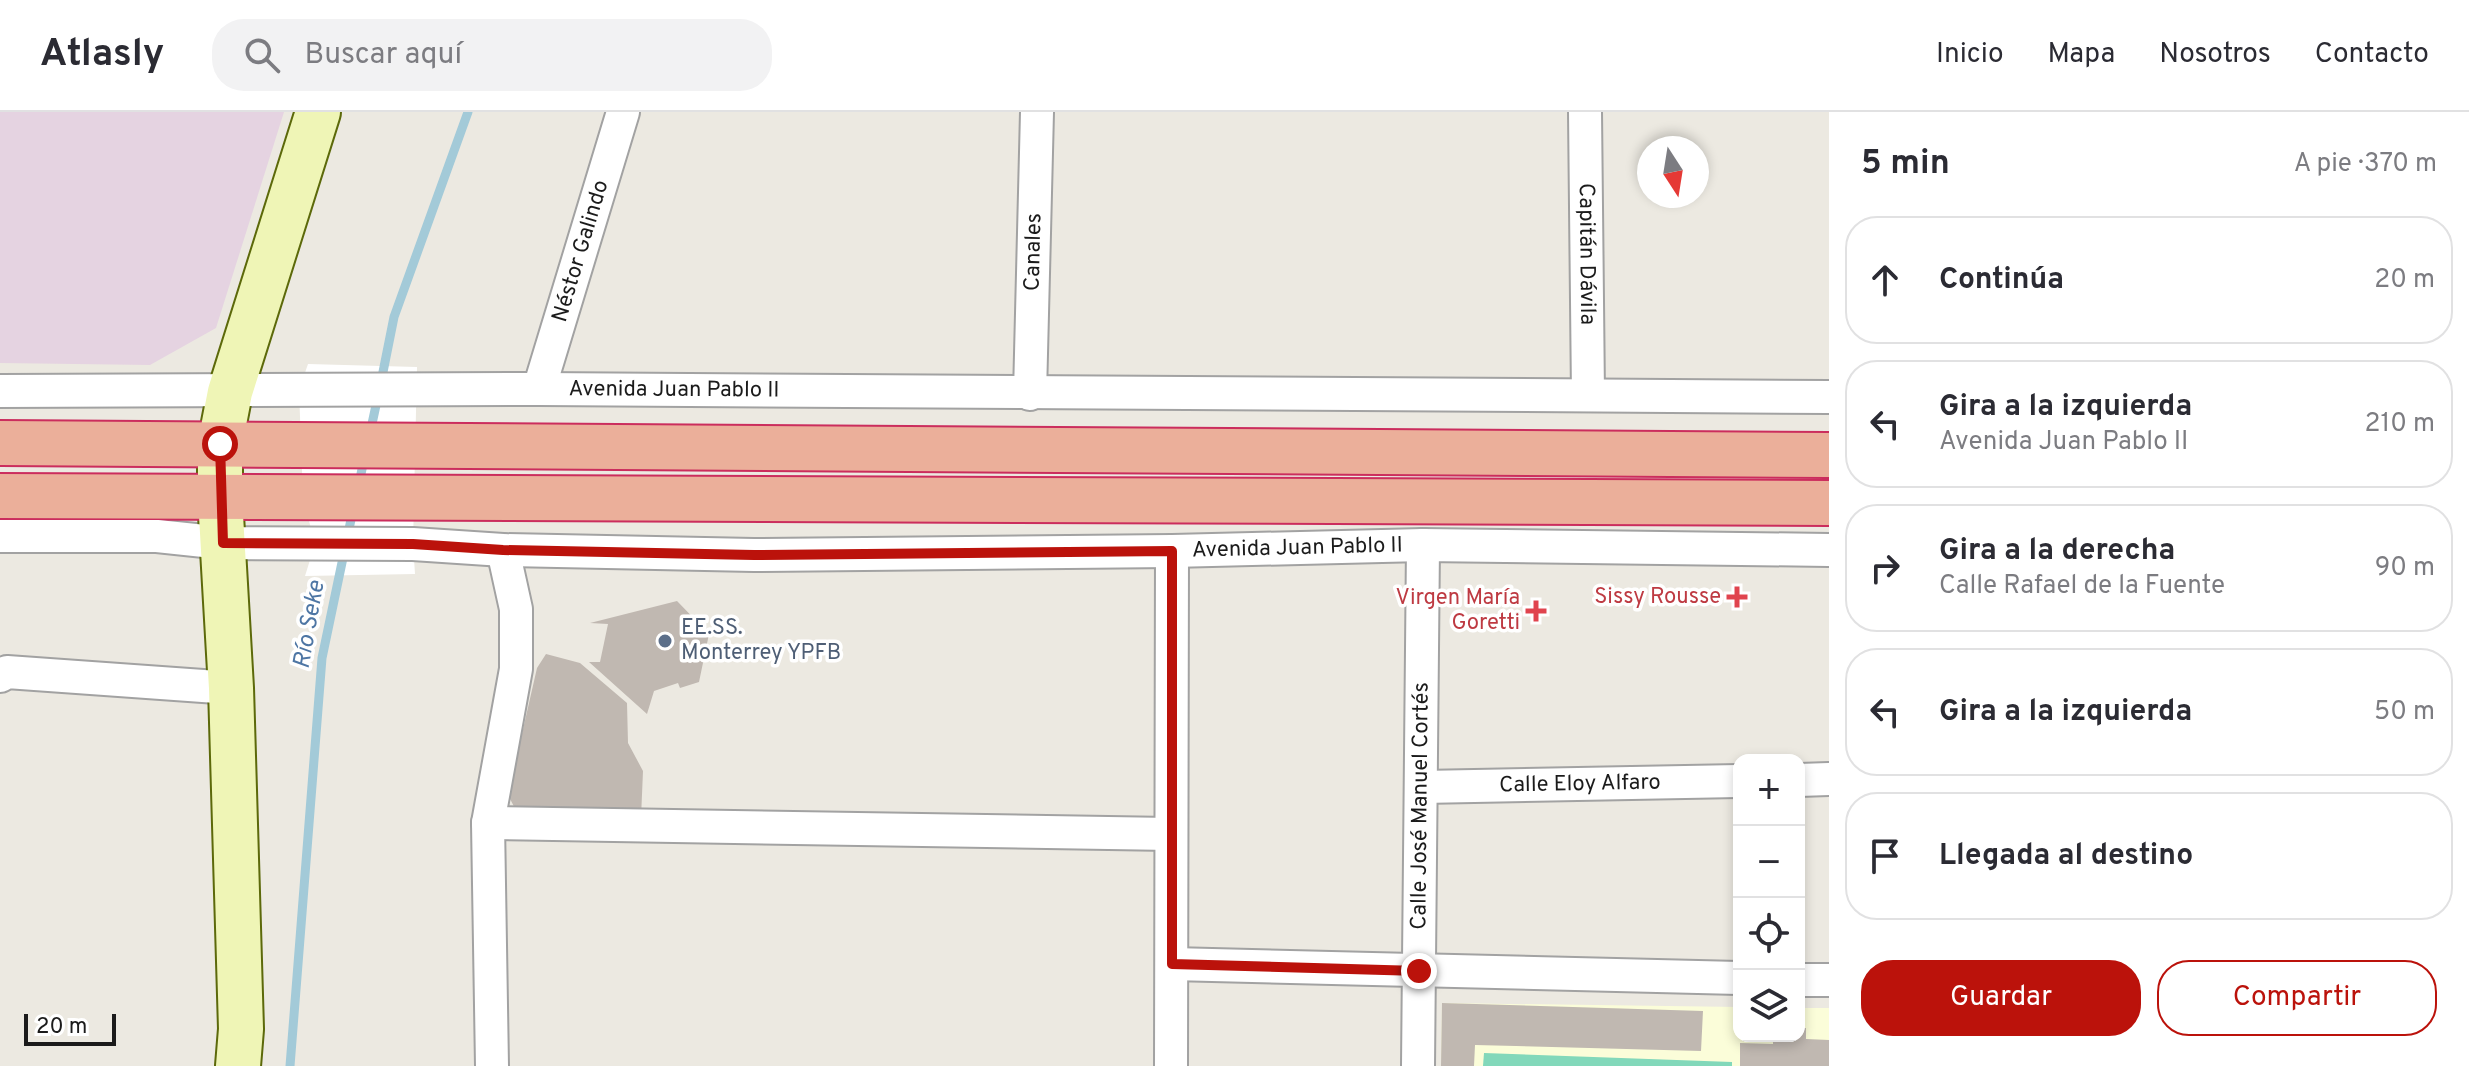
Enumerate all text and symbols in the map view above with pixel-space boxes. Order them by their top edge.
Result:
search box [212,19,772,91]
text: Atlasly [40,31,164,80]
icon: search [240,33,284,77]
text: Buscar aquí [304,37,462,74]
text: Inicio [1936,37,2004,73]
text: Mapa [2048,37,2115,73]
text: Nosotros [2159,37,2271,73]
text: Contacto [2315,37,2429,73]
north arrow [1637,136,1709,208]
text: 5 min [1861,143,1950,186]
text: A pie · 370 m [2294,148,2437,181]
street label: Néstor Galindo [547,177,615,325]
street label: Capitán Dávila [1572,183,1601,325]
street label: Canales [1019,213,1048,291]
icon: ahead [1863,258,1907,302]
text: Continúa [1939,262,2064,299]
text: 20 m [2374,264,2435,297]
street label: Avenida Juan Pablo II [568,376,780,404]
text: Gira a la izquierda [1939,389,2192,426]
icon: left [1863,402,1907,446]
text: 210 m [2365,408,2435,441]
route start [202,426,238,462]
text: Avenida Juan Pablo II [1939,426,2188,459]
street label: Avenida Juan Pablo II [1191,532,1403,564]
text: Gira a la derecha [1939,533,2175,570]
icon: right [1863,546,1907,590]
text: 90 m [2375,552,2435,585]
text: Calle Rafael de la Fuente [1939,570,2225,603]
water label: Río Seke [288,578,333,671]
place label: Sissy Rousse [1594,584,1721,611]
place label: Virgen María Goretti [1396,585,1520,637]
marker: Sissy Rousse [1728,588,1746,606]
marker: Virgen María Goretti [1527,602,1545,620]
place label: EE.SS. Monterrey YPFB [681,615,841,667]
marker: EE.SS. Monterrey YPFB [656,632,674,650]
street label: Calle José Manuel Cortés [1406,682,1435,930]
icon: left [1863,690,1907,734]
text: Gira a la izquierda [1939,694,2192,731]
text: 50 m [2374,696,2435,729]
map controls [1733,754,1805,1042]
button: + [1733,754,1805,826]
street label: Calle Eloy Alfaro [1499,769,1661,799]
button: − [1733,826,1805,898]
icon: arrive [1863,834,1907,878]
text: Llegada al destino [1939,838,2193,875]
button: locate [1733,898,1805,970]
route end [1401,953,1437,989]
button: Guardar [1861,960,2141,1036]
button: Compartir [2157,960,2437,1036]
button: layers [1733,970,1805,1042]
scale bar [24,1010,116,1046]
text: 20 m [36,1014,87,1041]

